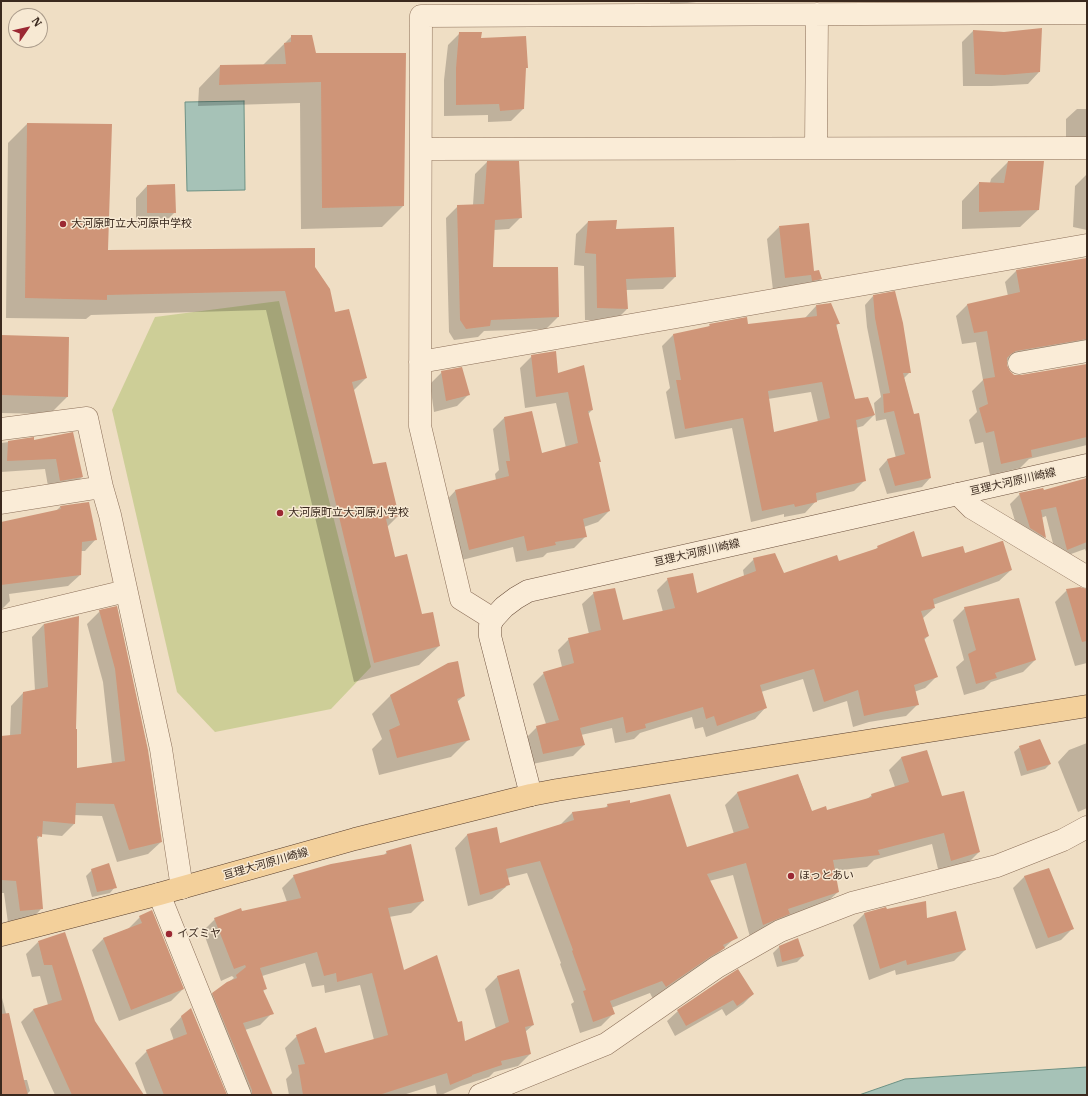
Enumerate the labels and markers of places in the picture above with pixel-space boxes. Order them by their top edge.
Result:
place label: 大河原町立大河原中学校 [71,217,192,231]
marker: 大河原町立大河原中学校 [58,219,68,229]
place label: 大河原町立大河原小学校 [288,506,409,520]
marker: 大河原町立大河原小学校 [275,508,285,518]
place label: ほっとあい [799,869,854,883]
marker: ほっとあい [786,871,796,881]
place label: イズミヤ [177,927,221,941]
marker: イズミヤ [164,929,174,939]

